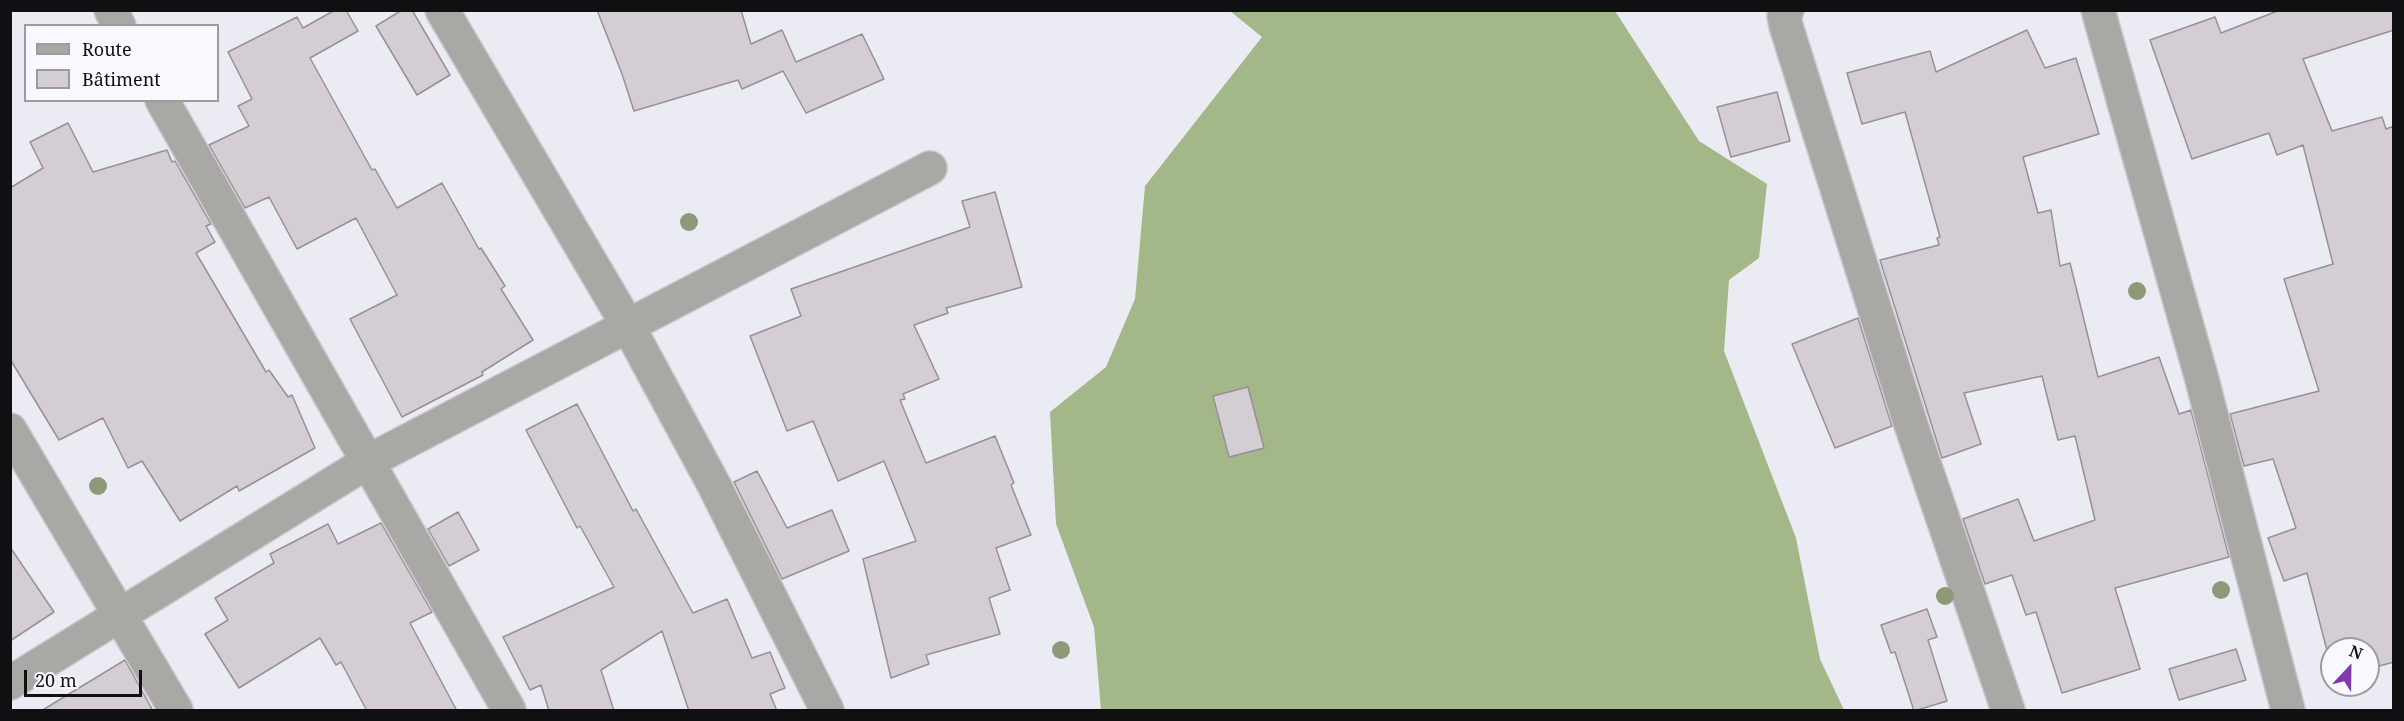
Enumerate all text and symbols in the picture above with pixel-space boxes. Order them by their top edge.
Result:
legend [24,24,219,102]
text: Route [82,37,132,61]
text: Bâtiment [82,67,161,91]
north arrow [2320,637,2380,697]
text: N [2346,640,2366,665]
scale bar [27,658,146,696]
text: 20 m [35,668,77,692]

